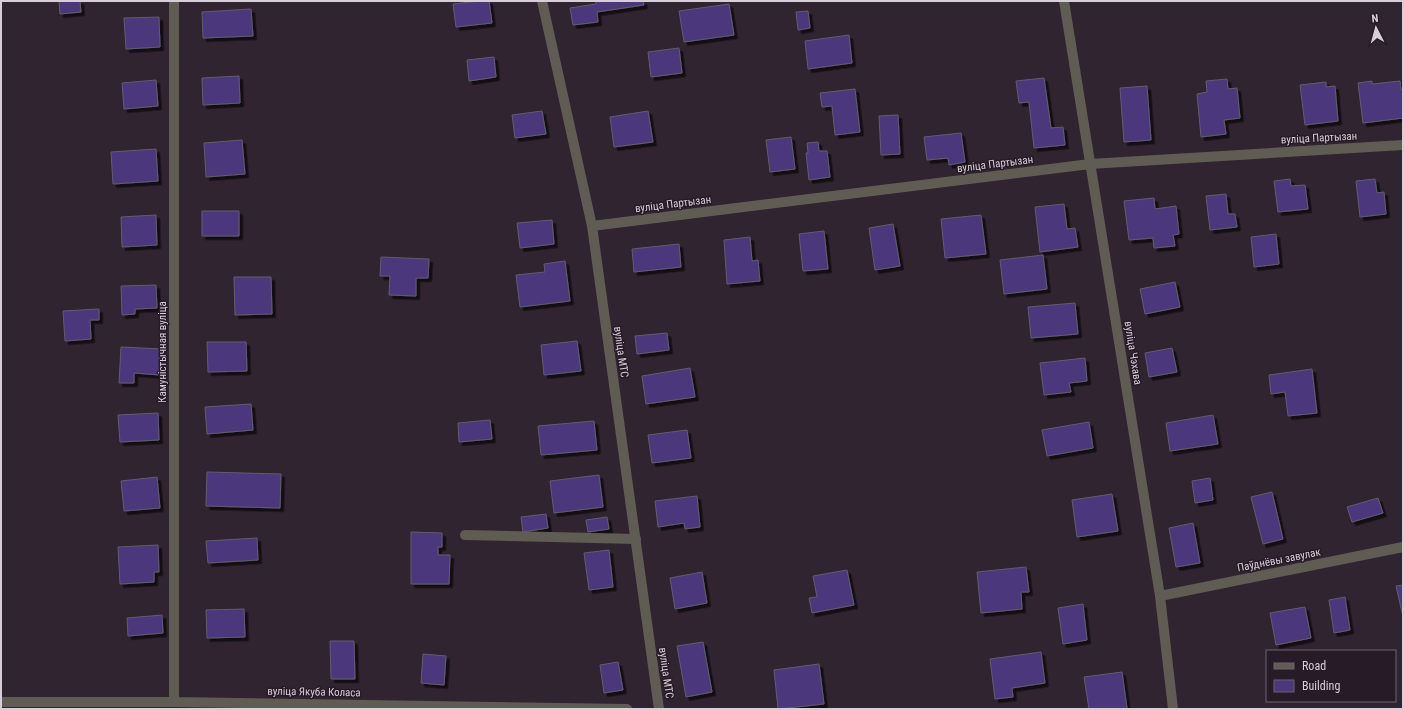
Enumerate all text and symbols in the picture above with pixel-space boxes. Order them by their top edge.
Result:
north arrow [1356,8,1396,48]
text: N [1371,12,1379,25]
street label: вуліца Партызан [1280,130,1358,146]
street label: вуліца Партызан [956,153,1034,175]
street label: вуліца Партызан [634,193,712,215]
street label: Камуністычная вуліца [156,301,169,403]
street label: вуліца Чэхава [1122,320,1144,386]
street label: вуліца МТС [611,326,631,378]
street label: Паўднёвы завулак [1236,545,1323,574]
street label: вуліца МТС [656,647,676,699]
legend [1266,650,1396,702]
text: Road [1302,659,1326,673]
text: Building [1302,679,1340,693]
street label: вуліца Якуба Коласа [267,685,361,699]

